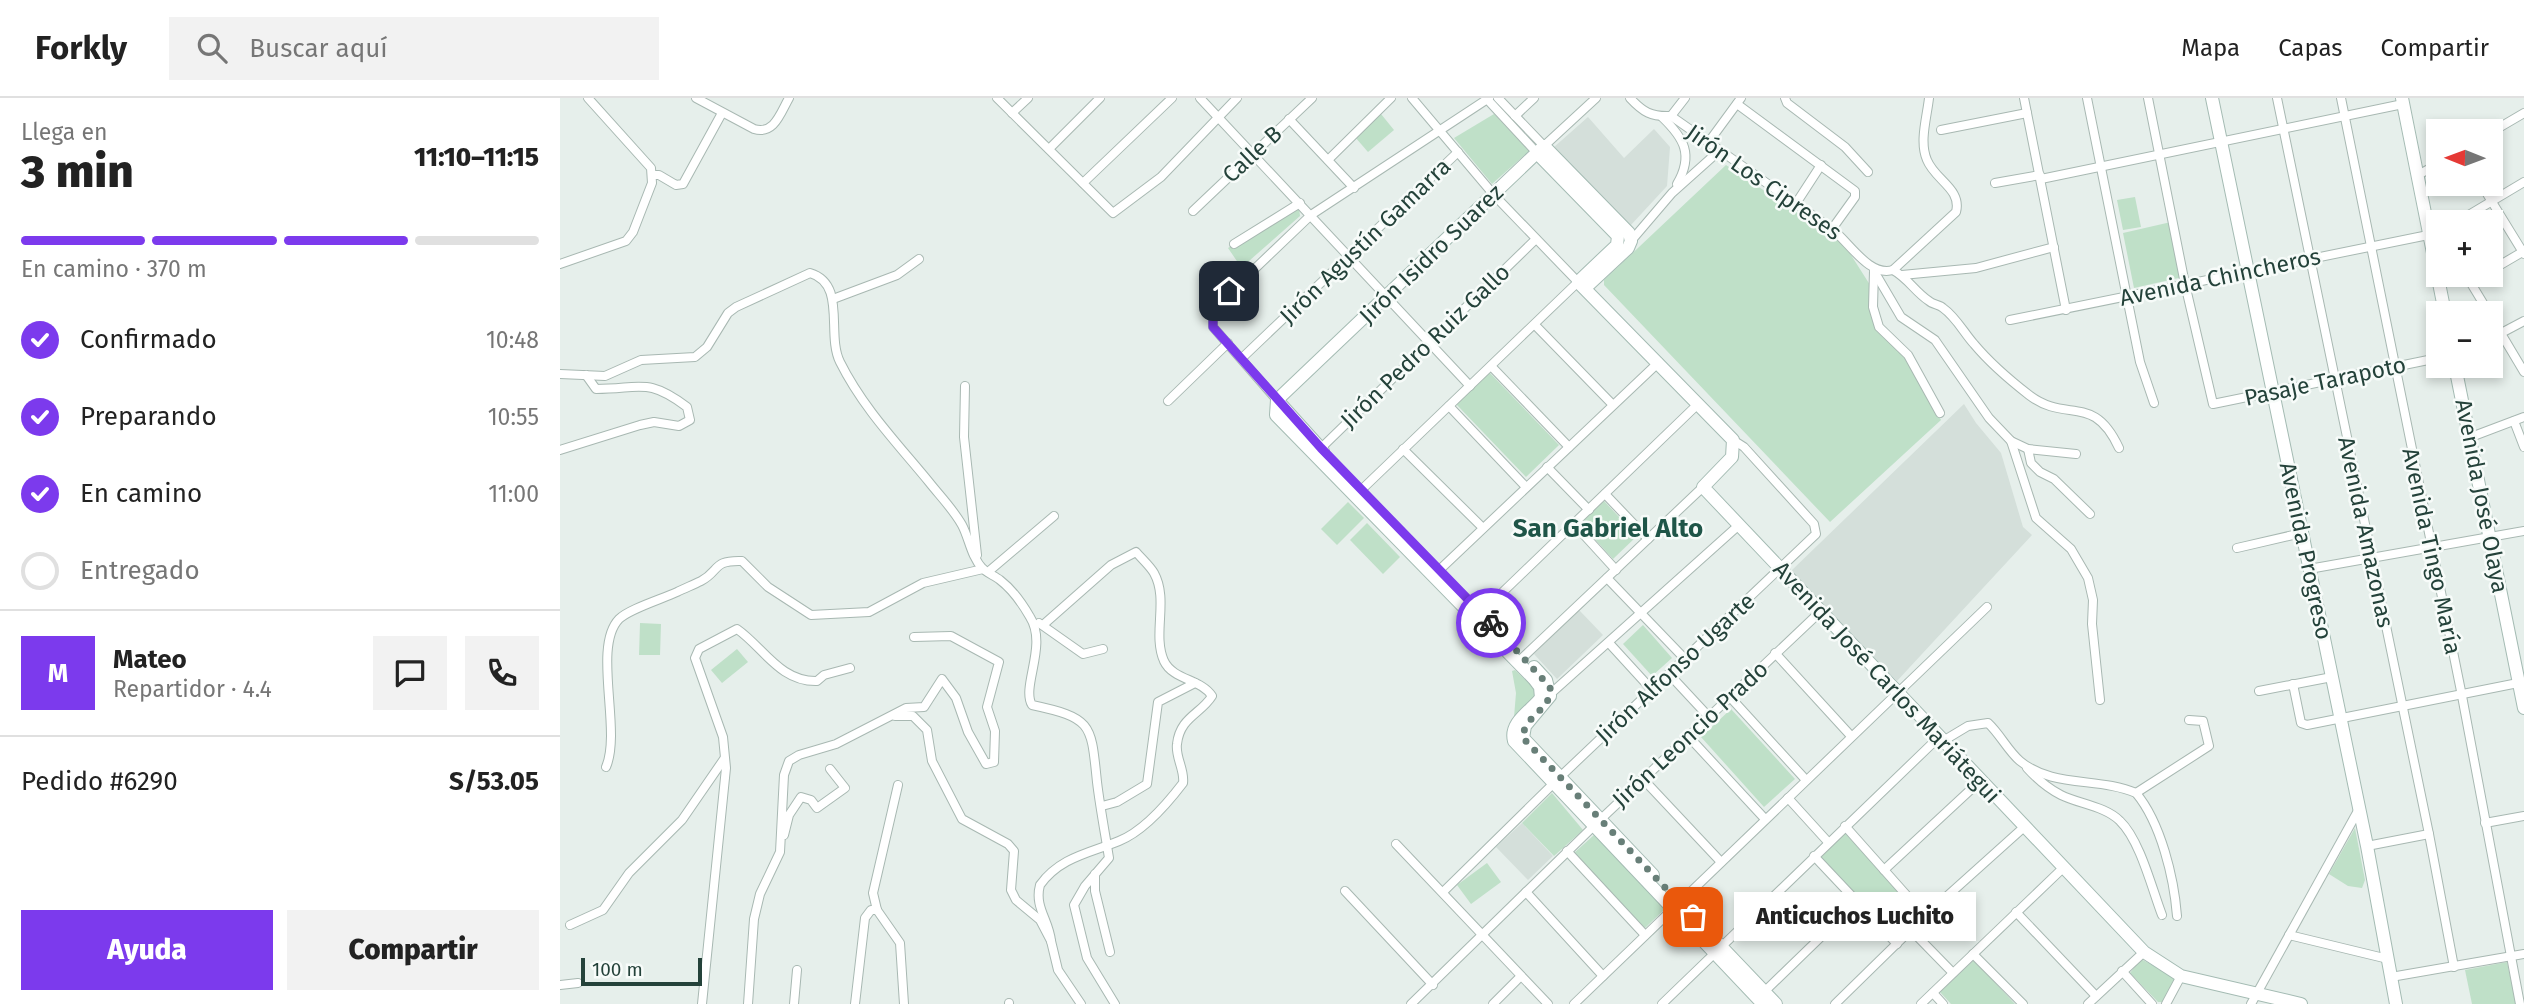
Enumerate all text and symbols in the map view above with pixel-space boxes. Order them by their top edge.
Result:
search box [169,17,659,80]
text: Forkly [35,28,127,68]
icon: search [193,29,231,67]
text: Buscar aquí [249,33,388,64]
text: Mapa [2181,34,2240,62]
text: Capas [2278,34,2342,62]
text: Compartir [2380,34,2489,62]
text: Llega en [21,118,107,146]
street label: Jirón Los Cipreses [1681,118,1847,246]
north arrow [2426,119,2502,196]
map controls [2426,119,2503,378]
street label: Calle B [1217,120,1287,188]
text: 11:10–11:15 [414,142,539,173]
text: 3 min [21,144,134,199]
street label: Jirón Agustín Gamarra [1274,152,1456,330]
street label: Jirón Isidro Suarez [1353,178,1509,330]
button: + [2426,210,2503,287]
street label: Avenida Chincheros [2117,242,2323,312]
text: En camino · 370 m [21,255,207,283]
street label: Jirón Pedro Ruiz Gallo [1334,258,1516,434]
pin [1199,261,1259,321]
icon: home [1210,272,1248,310]
button: − [2426,301,2503,378]
icon: check [21,321,59,359]
text: Confirmado [80,324,217,355]
text: 10:48 [486,326,539,354]
street label: Pasaje Tarapoto [2242,350,2408,412]
street label: Avenida José Olaya [2449,397,2515,595]
icon: check [21,398,59,436]
text: Preparando [80,401,217,432]
text: 10:55 [488,403,539,431]
street label: Avenida Amazonas [2332,434,2400,630]
street label: Avenida Tingo María [2396,445,2468,657]
street label: Avenida Progreso [2274,460,2338,642]
icon: check [21,475,59,513]
text: En camino [80,478,202,509]
text: 11:00 [488,480,539,508]
district label: San Gabriel Alto [1513,513,1703,544]
text: Entregado [80,555,200,586]
street label: Avenida José Carlos Mariátegui [1768,555,2006,809]
street label: Jirón Alfonso Ugarte [1589,587,1761,749]
courier [1456,588,1526,658]
icon: bike [1472,604,1510,642]
button: chat [373,636,447,710]
button: phone [465,636,539,710]
text: Mateo [113,644,187,675]
street label: Jirón Leoncio Prado [1606,655,1774,813]
text: M [48,658,68,689]
text: Repartidor · 4.4 [113,675,272,703]
text: Pedido #6290 [21,766,178,797]
text: S/53.05 [449,766,539,797]
pin [1663,887,1723,947]
callout: Anticuchos Luchito [1735,892,1976,942]
icon: bag [1674,898,1712,936]
text: Anticuchos Luchito [1756,902,1954,930]
button: Ayuda [21,910,273,990]
button: Compartir [287,910,539,990]
scale bar [581,955,702,987]
text: 100 m [592,958,643,981]

